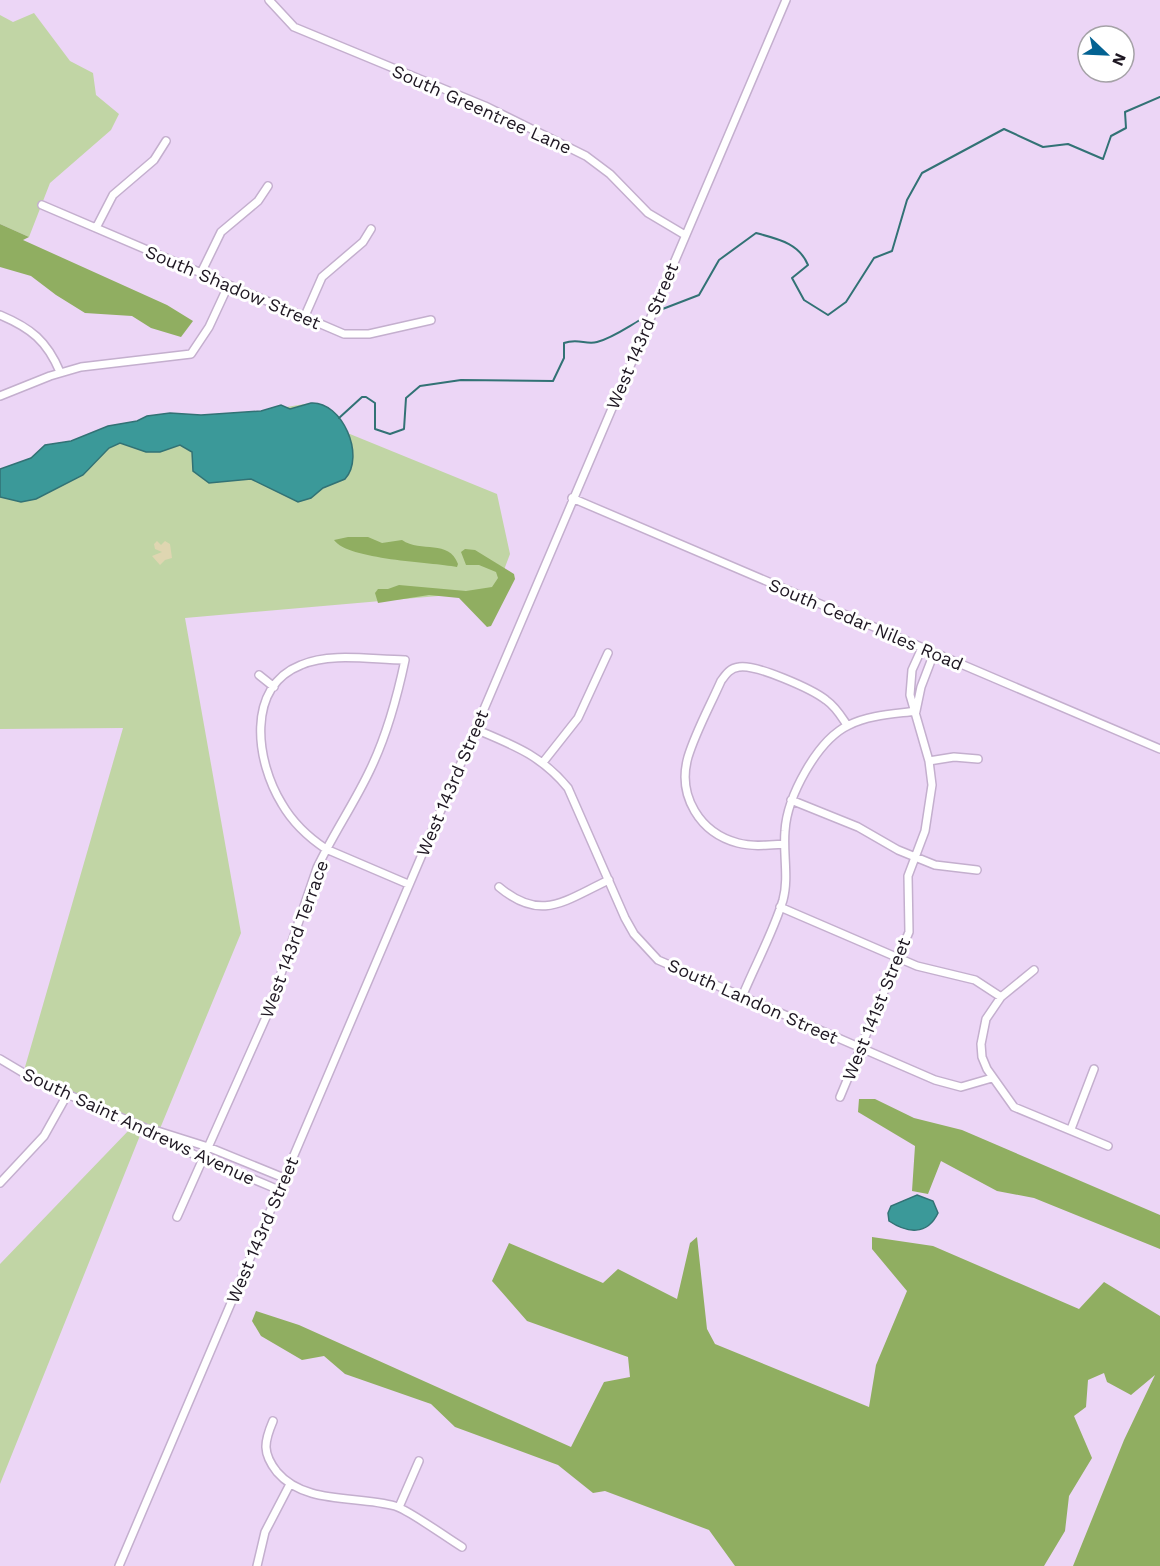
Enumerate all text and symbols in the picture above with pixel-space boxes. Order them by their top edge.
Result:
north arrow [1076,24,1136,84]
text: N [1108,50,1130,69]
street label: South Greentree Lane [389,60,575,158]
street label: South Shadow Street [142,241,324,334]
street label: West 143rd Street [602,259,683,412]
street label: South Cedar Niles Road [766,574,966,674]
street label: West 143rd Street [412,706,493,859]
street label: West 143rd Terrace [256,857,332,1021]
street label: West 141st Street [838,934,914,1083]
street label: South Landon Street [665,954,842,1048]
street label: South Saint Andrews Avenue [20,1063,258,1189]
street label: West 143rd Street [222,1153,303,1306]

